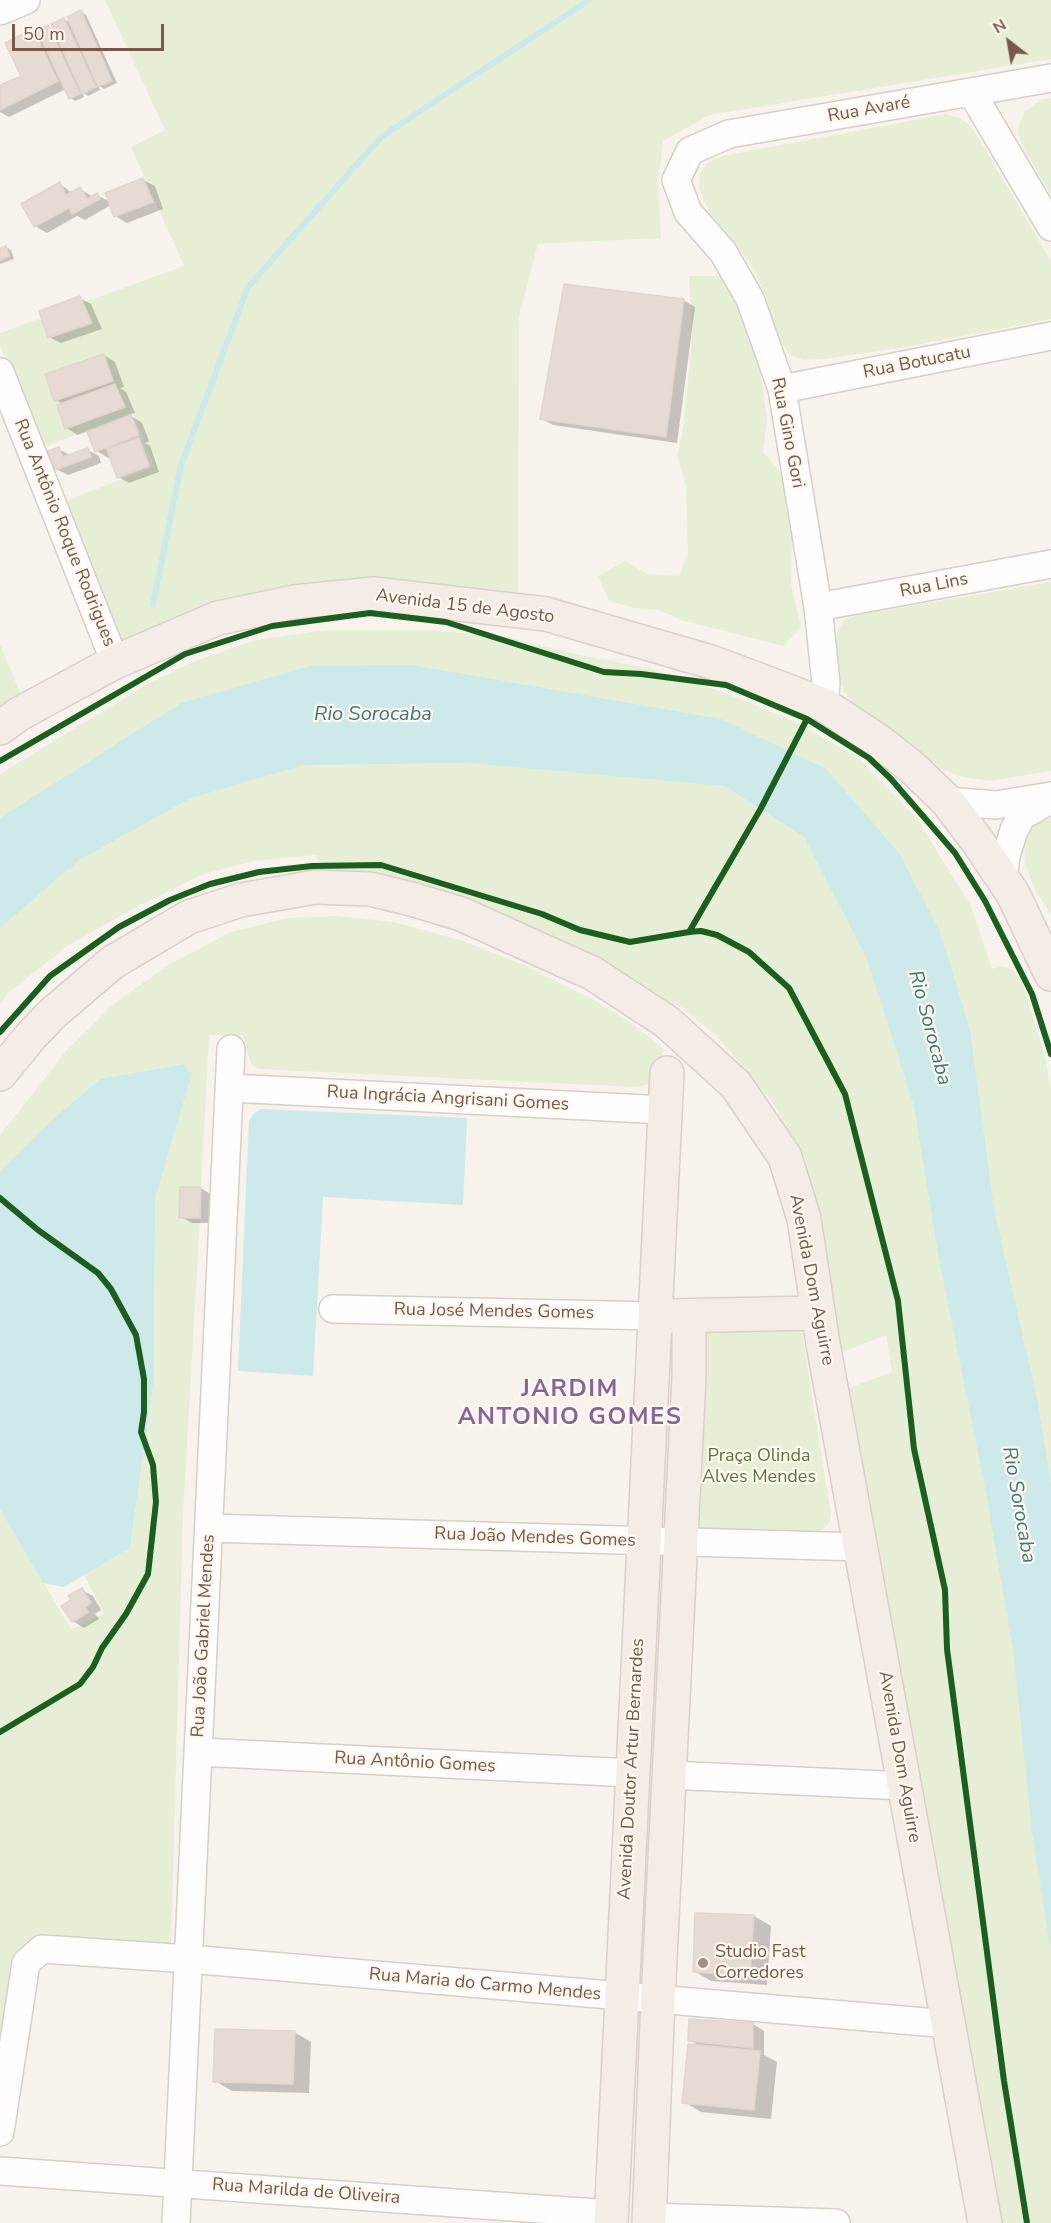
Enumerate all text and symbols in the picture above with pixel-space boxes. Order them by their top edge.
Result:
scale bar [15,12,166,50]
north arrow [979,12,1039,72]
text: N [989,14,1011,39]
text: 50 m [23,22,65,46]
street label: Rua Avaré [826,92,912,128]
street label: Rua Botucatu [861,342,973,384]
street label: Rua Gino Gori [766,376,808,490]
street label: Rua Antônio Roque Rodrigues [8,416,120,650]
street label: Rua Lins [898,569,970,603]
street label: Avenida 15 de Agosto [374,585,556,629]
water label: Rio Sorocaba [314,703,432,727]
water label: Rio Sorocaba [902,968,956,1088]
street label: Rua Ingrácia Angrisani Gomes [326,1082,570,1116]
street label: Avenida Dom Aguirre [784,1193,838,1367]
street label: Rua José Mendes Gomes [394,1299,594,1325]
district label: JARDIM ANTONIO GOMES [458,1376,682,1432]
water label: Rio Sorocaba [996,1445,1040,1565]
park label: Praça Olinda Alves Mendes [702,1446,816,1488]
street label: Rua João Mendes Gomes [434,1524,636,1552]
street label: Rua João Gabriel Mendes [188,1534,220,1738]
street label: Avenida Doutor Artur Bernardes [614,1638,650,1900]
street label: Avenida Dom Aguirre [873,1669,925,1845]
street label: Rua Antônio Gomes [334,1748,496,1778]
place label: Studio Fast Corredores [715,1942,806,1984]
marker: Studio Fast Corredores [696,1956,710,1970]
street label: Rua Maria do Carmo Mendes [368,1964,602,2006]
street label: Rua Marilda de Oliveira [211,2175,401,2209]

